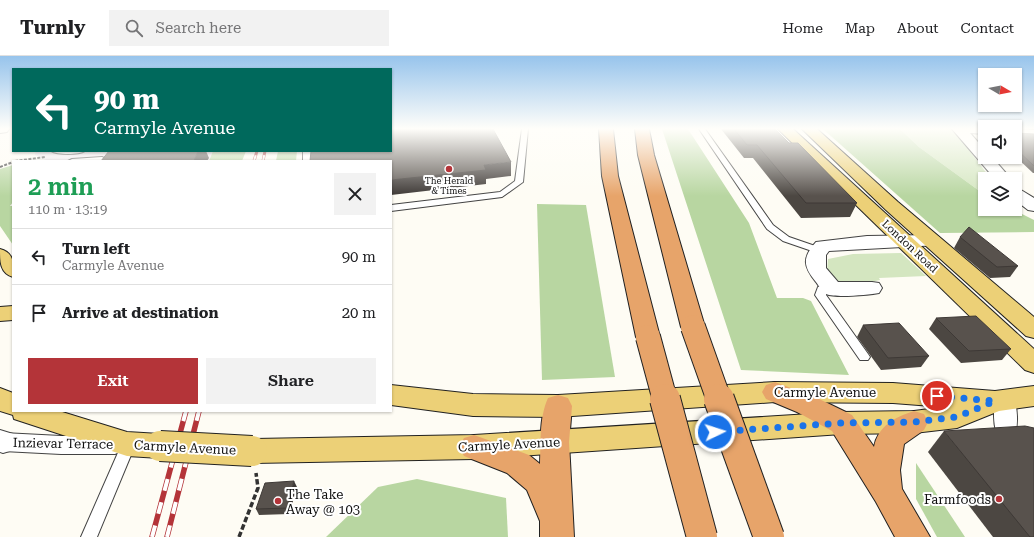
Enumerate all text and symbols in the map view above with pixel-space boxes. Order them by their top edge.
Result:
search box [109,10,389,46]
text: Turnly [20,16,85,39]
icon: search [123,17,145,39]
text: Search here [155,19,241,37]
text: Home [782,20,823,36]
text: Map [845,20,875,36]
text: About [897,20,939,36]
text: Contact [961,20,1014,36]
north arrow [978,68,1022,112]
map controls [978,68,1022,216]
text: 90 m [94,83,159,116]
icon: left [28,84,80,136]
text: Carmyle Avenue [94,117,235,138]
button: sound [978,120,1022,164]
marker: The Herald & Times [444,164,454,174]
button: layers [978,172,1022,216]
text: 2 min [28,173,94,201]
button: close [334,173,376,215]
place label: The Herald & Times [425,176,473,196]
text: 110 m · 13:19 [28,202,107,217]
street label: London Road [879,217,940,275]
text: Turn left [62,240,130,258]
icon: left [28,246,50,268]
text: 90 m [342,248,376,266]
text: Carmyle Avenue [62,258,164,273]
icon: arrive [28,302,50,324]
text: Arrive at destination [62,304,218,322]
text: 20 m [342,304,376,322]
button: Exit [28,358,198,404]
button: Share [206,358,376,404]
pin [920,379,954,413]
street label: Carmyle Avenue [774,385,876,400]
icon: arrive [926,385,948,407]
position arrow [694,411,736,453]
street label: Carmyle Avenue [458,434,560,455]
street label: Inzievar Terrace [13,435,113,452]
street label: Carmyle Avenue [134,437,236,458]
place label: The Take Away @ 103 [286,487,360,517]
place label: Farmfoods [924,492,991,507]
marker: Farmfoods [994,494,1004,504]
marker: The Take Away @ 103 [273,496,283,506]

